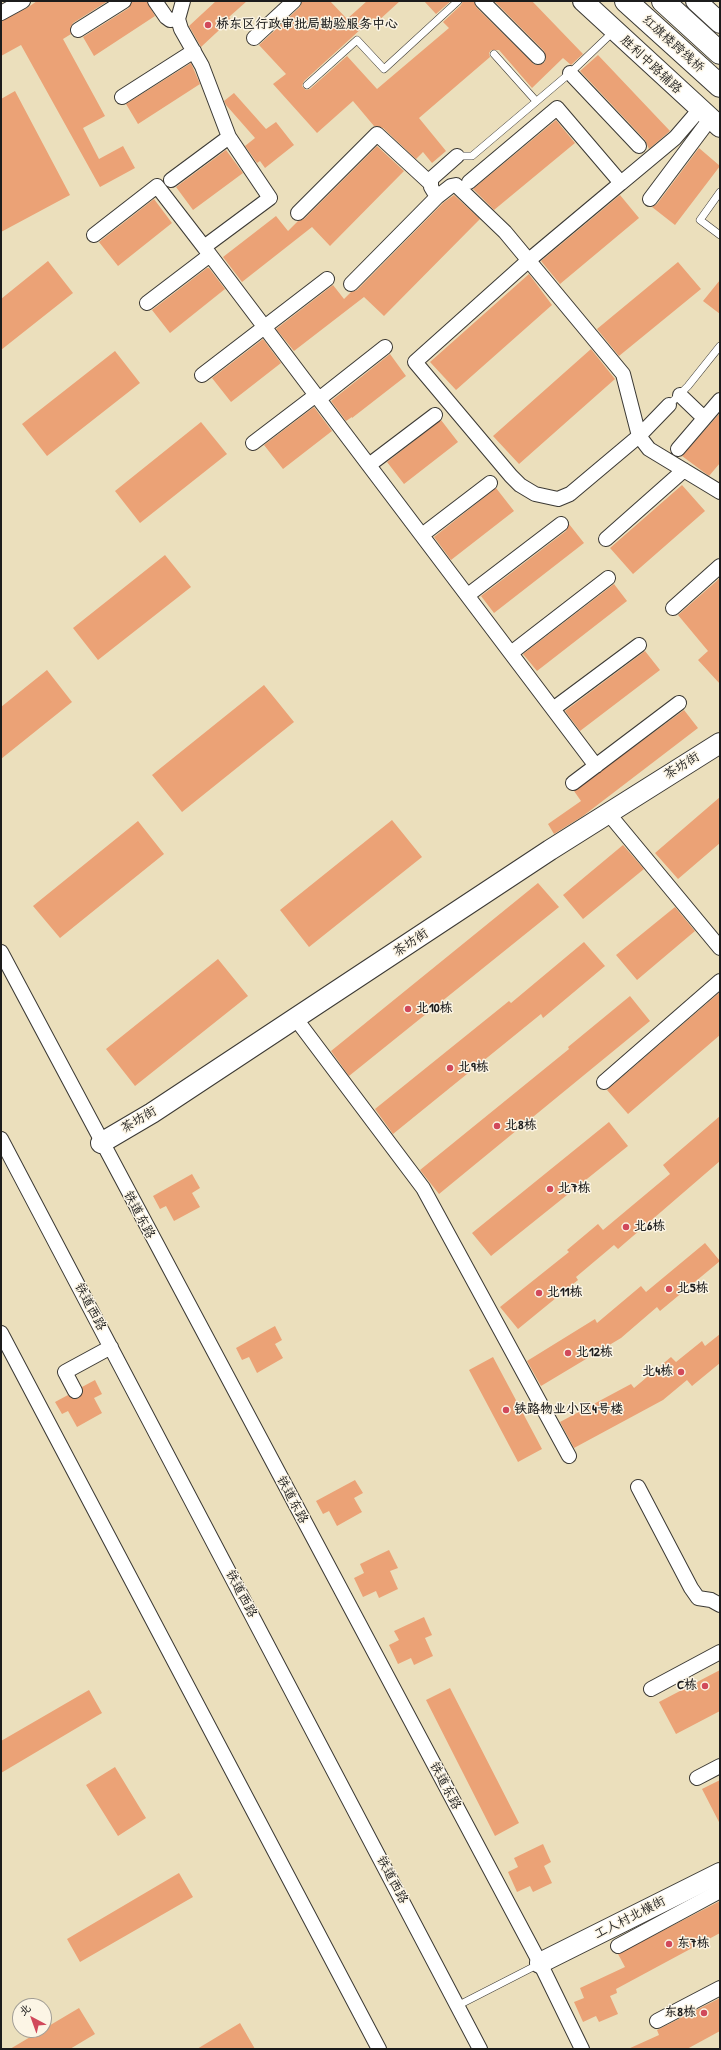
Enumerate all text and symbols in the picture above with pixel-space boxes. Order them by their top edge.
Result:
street label: 红旗楼跨线桥 [639,12,707,76]
place label: 桥东区行政审批局勘验服务中心 [216,17,398,33]
marker: 桥东区行政审批局勘验服务中心 [203,20,213,30]
street label: 胜利中路辅路 [617,33,685,97]
street label: 茶坊街 [661,749,703,783]
street label: 茶坊街 [390,926,432,960]
place label: 北10栋 [416,1001,453,1017]
marker: 北10栋 [403,1004,413,1014]
place label: 北9栋 [458,1060,489,1076]
marker: 北9栋 [445,1063,455,1073]
street label: 茶坊街 [118,1103,160,1137]
place label: 北8栋 [505,1118,537,1134]
marker: 北8栋 [492,1121,502,1131]
place label: 北7栋 [558,1181,590,1197]
marker: 北7栋 [545,1184,555,1194]
street label: 铁道东路 [120,1188,158,1242]
place label: 北6栋 [634,1219,665,1235]
marker: 北6栋 [621,1222,631,1232]
street label: 铁道西路 [71,1280,109,1334]
place label: 北5栋 [677,1281,708,1297]
marker: 北5栋 [664,1284,674,1294]
place label: 北11栋 [547,1285,582,1301]
marker: 北11栋 [534,1288,544,1298]
place label: 北12栋 [576,1345,613,1361]
marker: 北12栋 [563,1348,573,1358]
place label: 北4栋 [642,1364,673,1380]
marker: 北4栋 [676,1367,686,1377]
place label: 铁路物业小区4号楼 [514,1402,623,1418]
marker: 铁路物业小区4号楼 [501,1405,511,1415]
street label: 铁道东路 [273,1473,311,1527]
street label: 铁道西路 [222,1567,260,1621]
place label: C栋 [677,1678,697,1694]
marker: C栋 [700,1681,710,1691]
street label: 铁道东路 [426,1759,464,1813]
street label: 铁道西路 [373,1853,411,1907]
street label: 工人村北横街 [592,1893,668,1943]
place label: 东7栋 [677,1936,709,1952]
marker: 东7栋 [664,1939,674,1949]
north arrow [12,1998,52,2038]
text: 北 [16,2001,34,2019]
place label: 东8栋 [664,2005,696,2021]
marker: 东8栋 [699,2008,709,2018]

